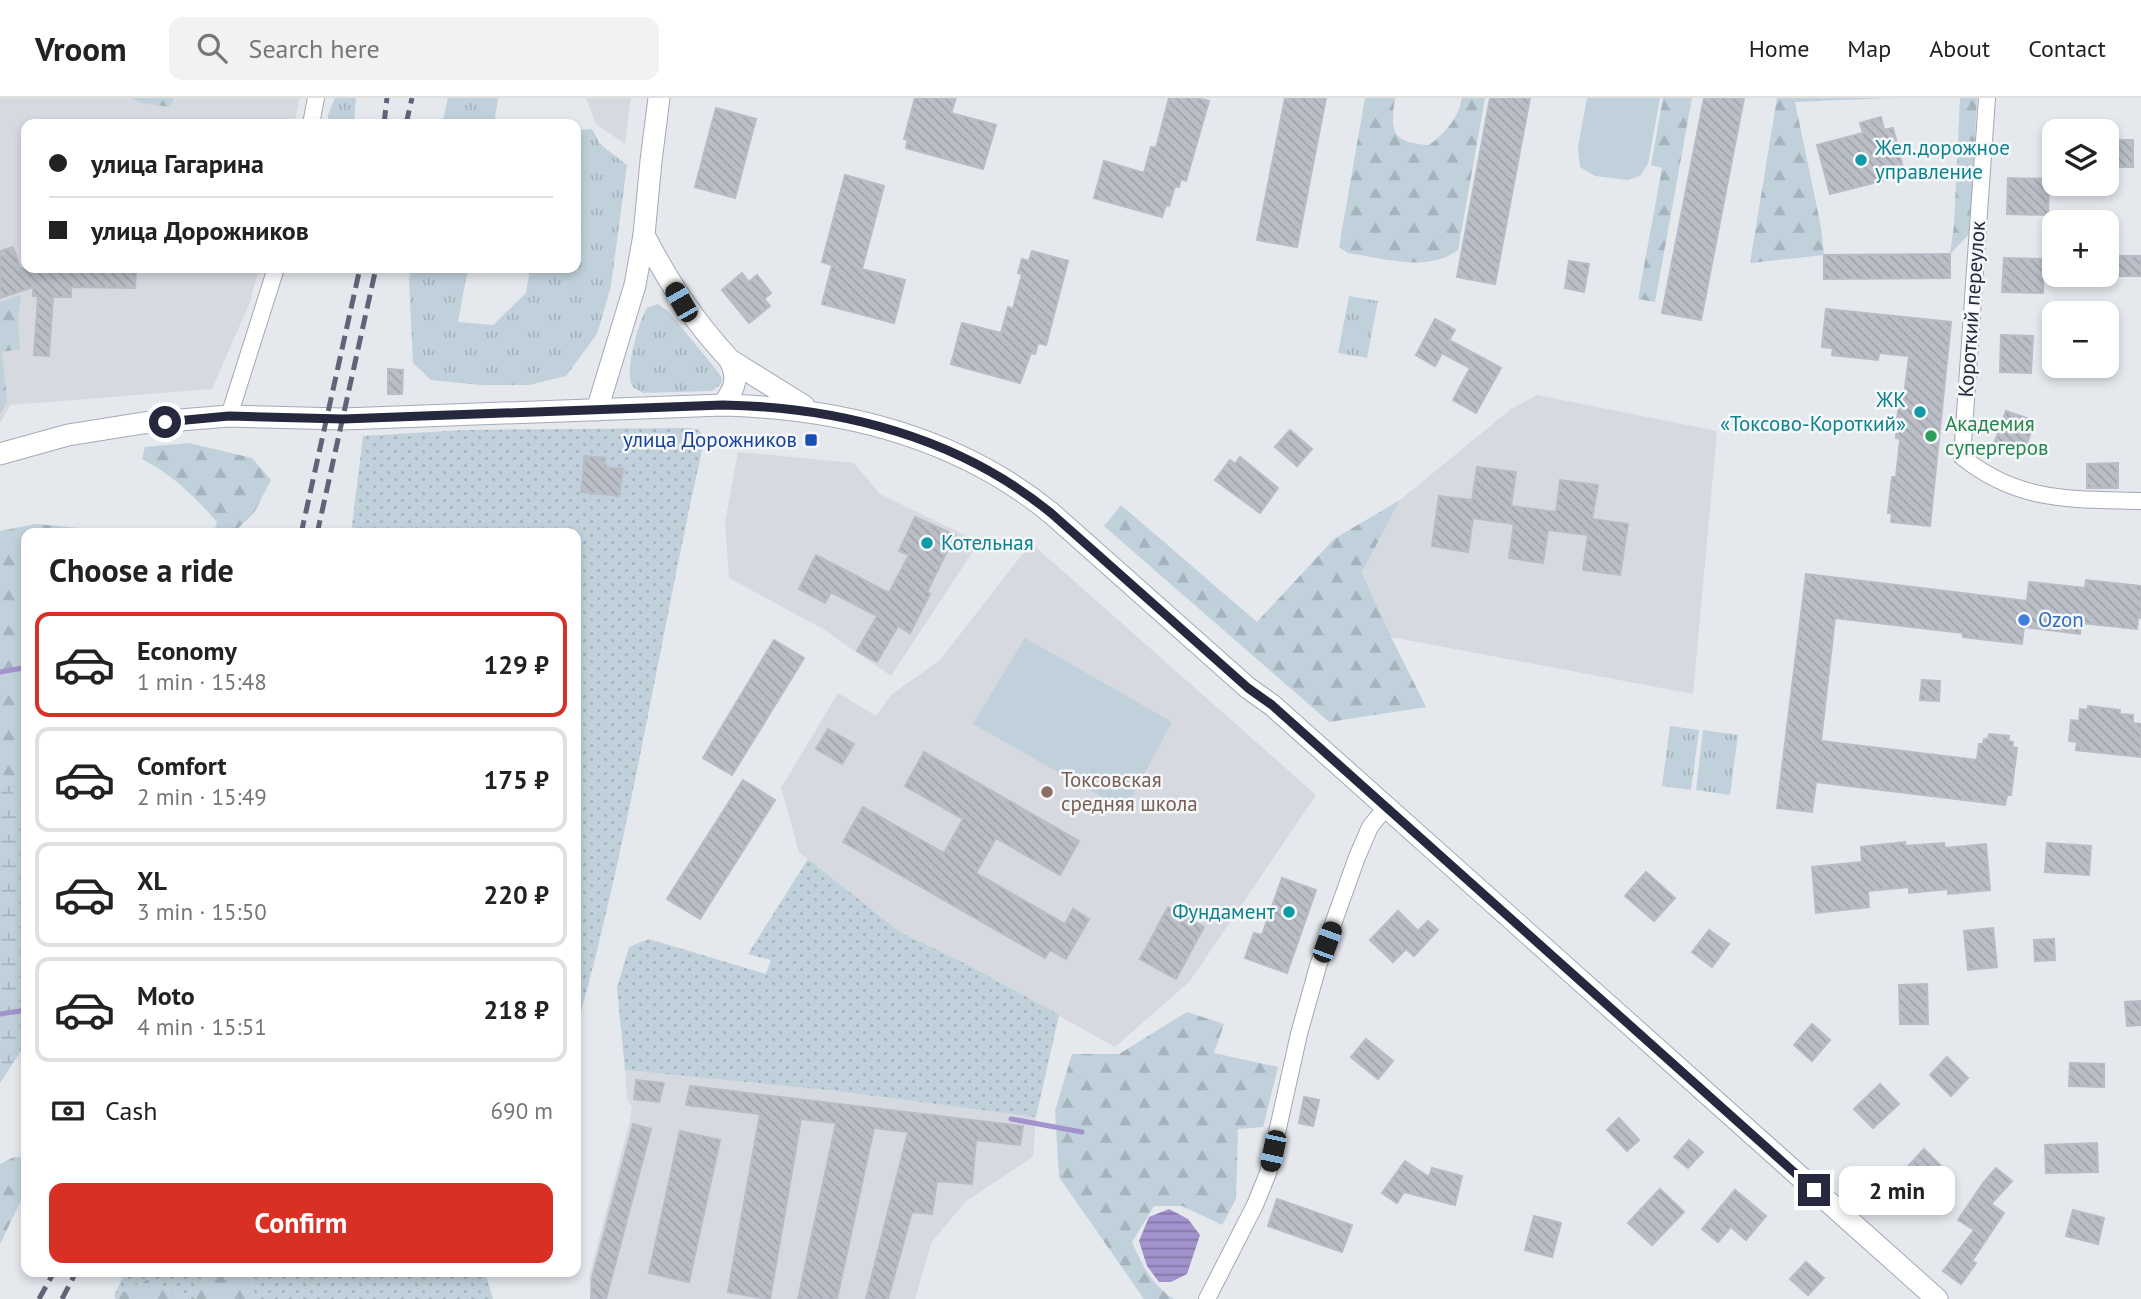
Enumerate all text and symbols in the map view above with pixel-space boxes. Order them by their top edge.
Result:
search box [169,17,659,80]
text: Vroom [35,27,127,70]
icon: search [193,29,231,67]
text: Search here [249,32,380,65]
text: Home [1749,33,1809,64]
text: Map [1847,33,1891,64]
text: About [1929,33,1990,64]
text: Contact [2028,33,2106,64]
map controls [2042,119,2119,378]
button: layers [2042,119,2119,196]
place label: Жел.дорожное управление [1874,134,2010,185]
text: улица Гагарина [91,147,264,180]
marker: Жел.дорожное управление [1853,152,1869,168]
button: + [2042,210,2119,287]
text: улица Дорожников [91,214,309,247]
street label: Короткий переулок [1952,220,1991,398]
car [662,279,701,325]
button: − [2042,301,2119,378]
place label: ЖК «Токсово-Короткий» [1720,386,1906,437]
marker: ЖК «Токсово-Короткий» [1912,404,1928,420]
route start [149,406,181,438]
place label: Академия супергеров [1945,410,2048,461]
place label: улица Дорожников [623,426,797,453]
marker: Академия супергеров [1923,428,1939,444]
marker: улица Дорожников [803,432,819,448]
place label: Котельная [941,529,1034,556]
marker: Котельная [919,535,935,551]
text: Choose a ride [49,549,234,591]
place label: Ozon [2038,606,2084,633]
marker: Ozon [2016,612,2032,628]
icon: car [53,633,116,696]
text: Economy [137,634,237,667]
text: 129 ₽ [483,648,549,681]
text: 1 min · 15:48 [137,667,267,696]
icon: car [53,748,116,811]
text: Comfort [137,749,227,782]
text: 175 ₽ [483,763,549,796]
place label: Токсовская средняя школа [1061,766,1198,817]
text: 2 min · 15:49 [137,782,267,811]
marker: Токсовская средняя школа [1039,784,1055,800]
icon: car [53,863,116,926]
text: XL [137,864,167,897]
text: 220 ₽ [483,878,549,911]
text: 3 min · 15:50 [137,897,267,926]
place label: Фундамент [1172,898,1276,925]
marker: Фундамент [1281,904,1297,920]
car [1310,919,1345,965]
icon: car [53,978,116,1041]
text: Moto [137,979,195,1012]
text: 218 ₽ [483,993,549,1026]
text: 4 min · 15:51 [137,1012,267,1041]
icon: cash [49,1092,87,1130]
text: Cash [105,1094,157,1127]
text: 690 m [491,1096,553,1125]
car [1259,1128,1288,1174]
callout: 2 min [1839,1166,1954,1214]
route end [1798,1174,1830,1206]
text: 2 min [1869,1176,1925,1205]
button: Confirm [49,1183,553,1263]

